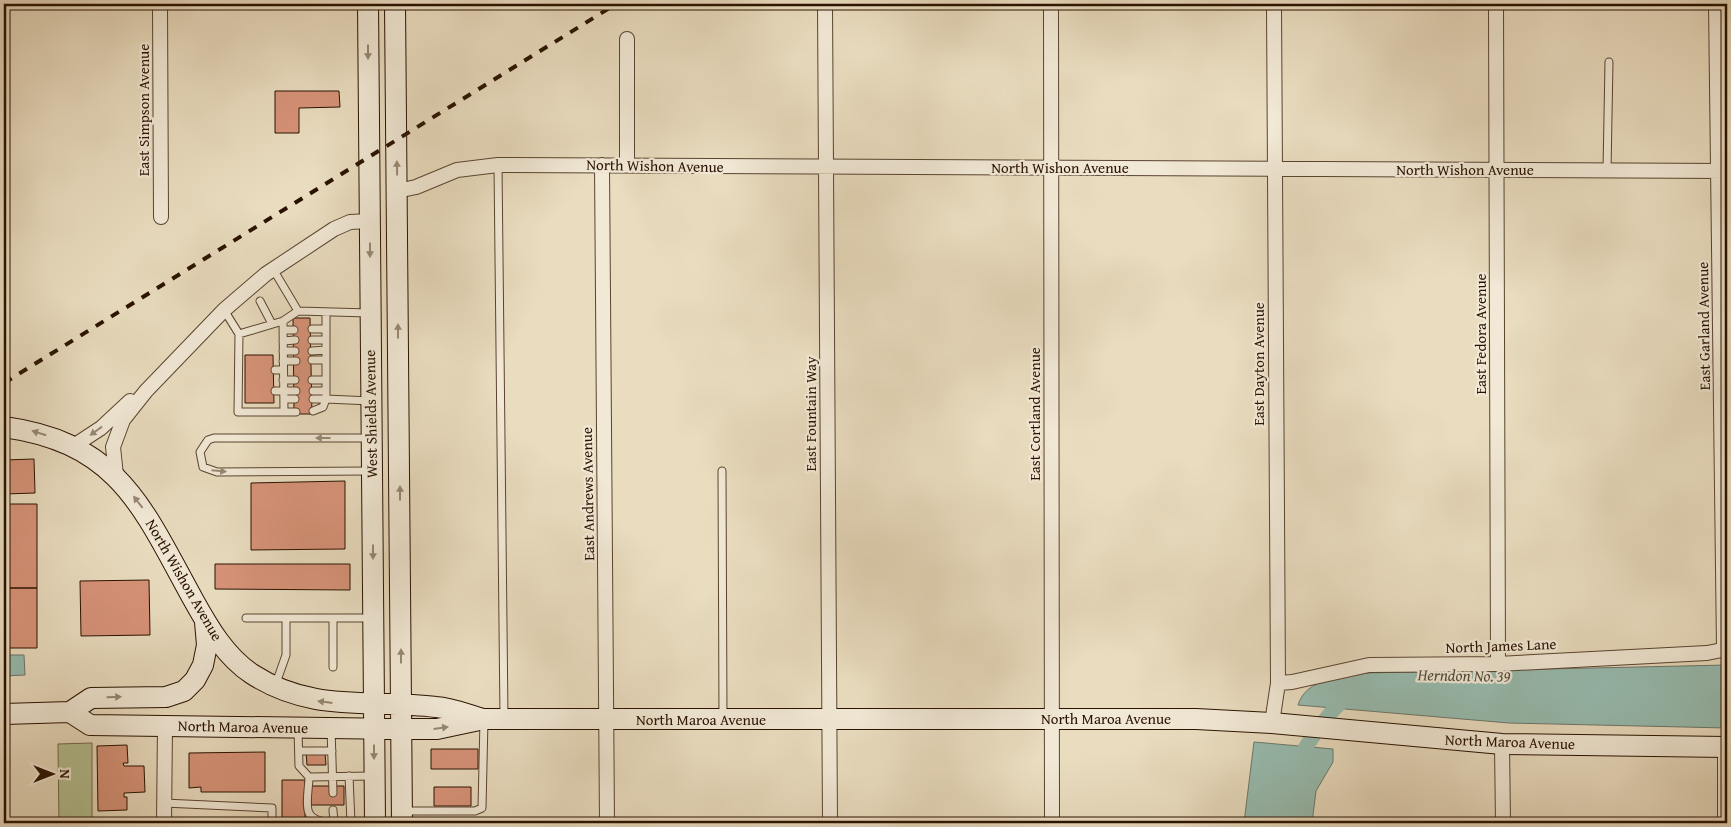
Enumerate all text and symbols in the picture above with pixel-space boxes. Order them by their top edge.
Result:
street label: East Simpson Avenue [133,44,154,176]
one-way arrow [364,45,372,61]
street label: North Wishon Avenue [586,154,724,177]
street label: North Wishon Avenue [991,157,1129,178]
street label: North Wishon Avenue [1396,159,1534,180]
one-way arrow [393,160,401,176]
one-way arrow [366,242,374,258]
street label: East Garland Avenue [1692,262,1715,390]
street label: East Fedora Avenue [1470,273,1491,395]
street label: East Dayton Avenue [1248,302,1269,426]
one-way arrow [394,322,402,338]
street label: East Cortland Avenue [1024,347,1045,481]
street label: West Shields Avenue [359,350,382,478]
street label: East Fountain Way [800,356,821,472]
one-way arrow [90,425,103,436]
street label: East Andrews Avenue [576,427,599,561]
one-way arrow [31,429,46,437]
one-way arrow [315,434,331,442]
one-way arrow [211,467,227,475]
one-way arrow [396,485,404,501]
one-way arrow [133,496,144,509]
street label: North Wishon Avenue [141,515,228,645]
one-way arrow [369,545,377,561]
street label: North James Lane [1445,633,1557,658]
one-way arrow [397,647,405,663]
water label: Herndon No. 39 [1416,662,1511,688]
one-way arrow [106,693,122,701]
one-way arrow [317,698,333,706]
street label: North Maroa Avenue [1041,708,1171,729]
street label: North Maroa Avenue [636,709,766,730]
street label: North Maroa Avenue [178,715,308,738]
one-way arrow [433,723,449,731]
street label: North Maroa Avenue [1445,729,1575,754]
one-way arrow [370,744,378,760]
north arrow [28,750,78,800]
text: N [55,769,75,779]

